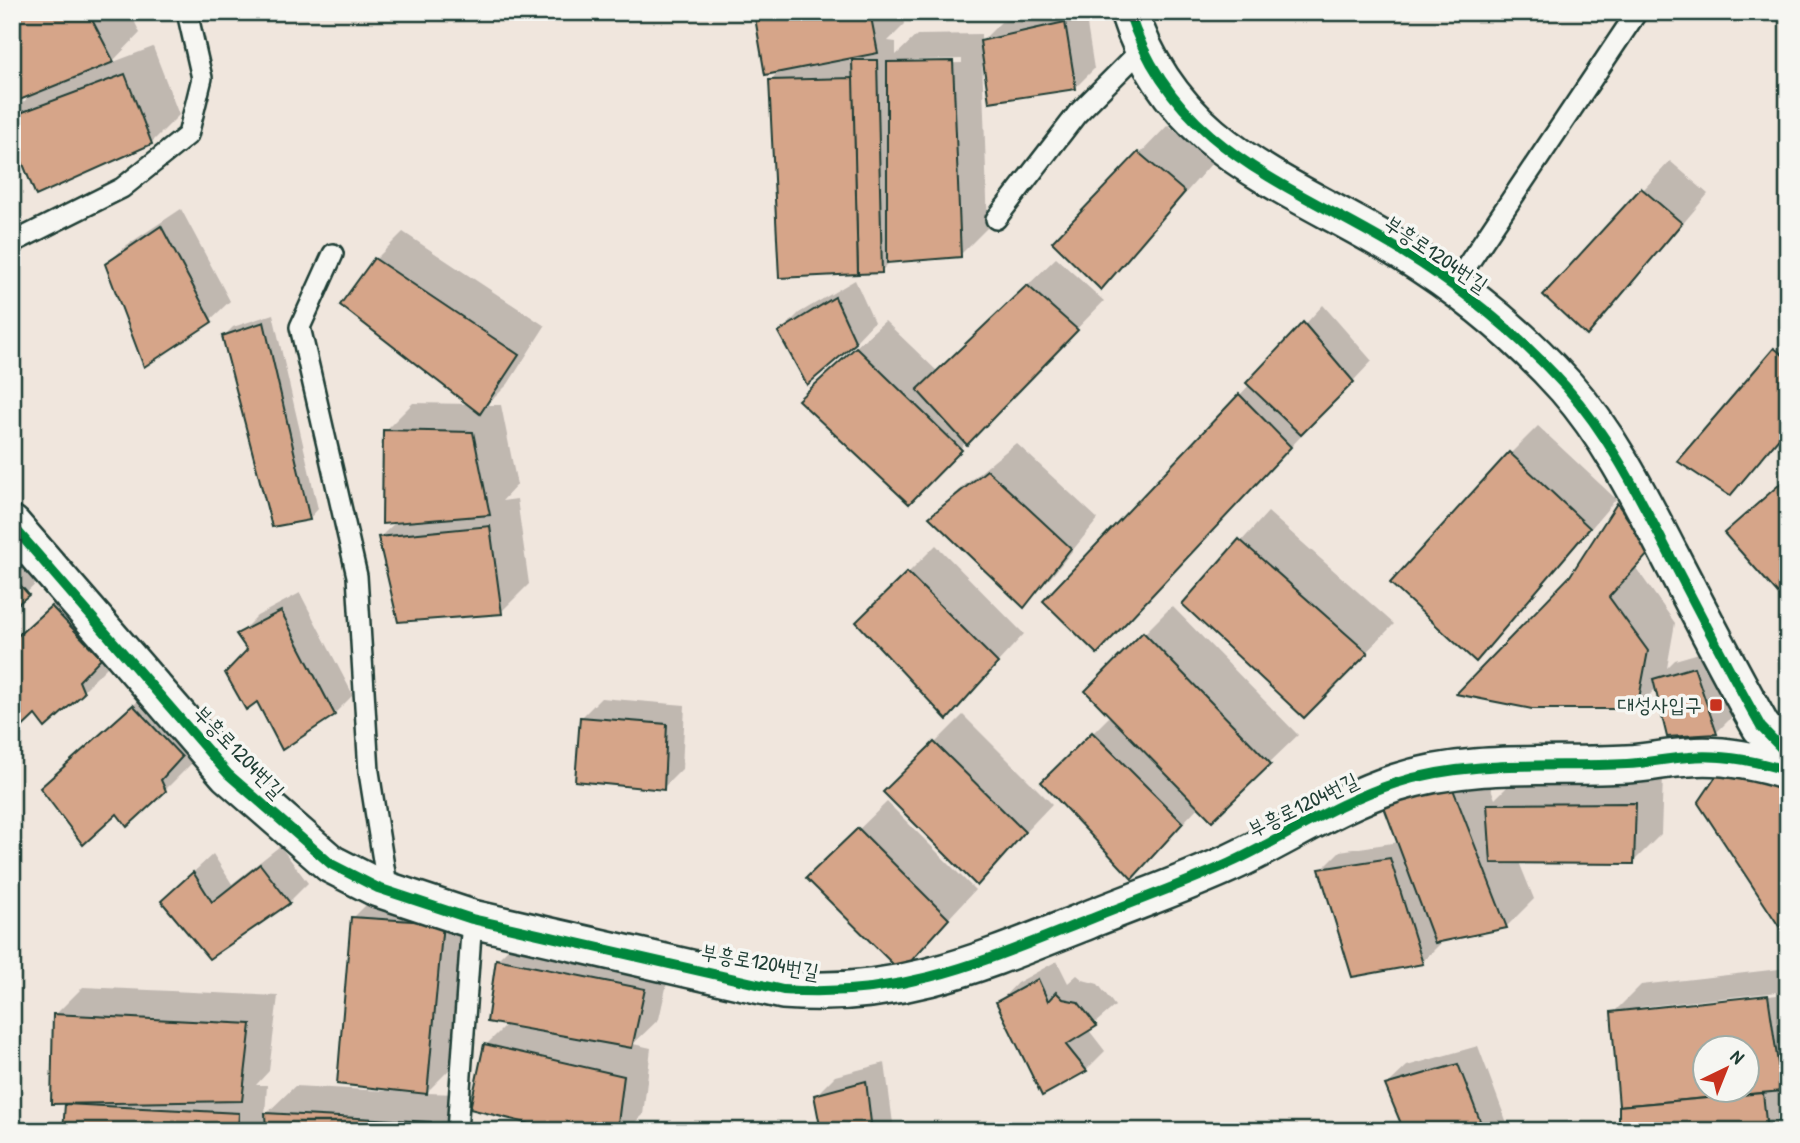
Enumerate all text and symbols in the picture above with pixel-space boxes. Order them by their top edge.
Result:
street label: 부흥로1204번길 [1379,208,1494,299]
place label: 대성사입구 [1618,690,1702,719]
marker: 대성사입구 [1708,697,1724,713]
street label: 부흥로1204번길 [188,699,291,805]
street label: 부흥로1204번길 [1243,765,1363,844]
street label: 부흥로1204번길 [699,937,821,986]
north arrow [1692,1034,1762,1104]
text: N [1725,1044,1750,1070]

